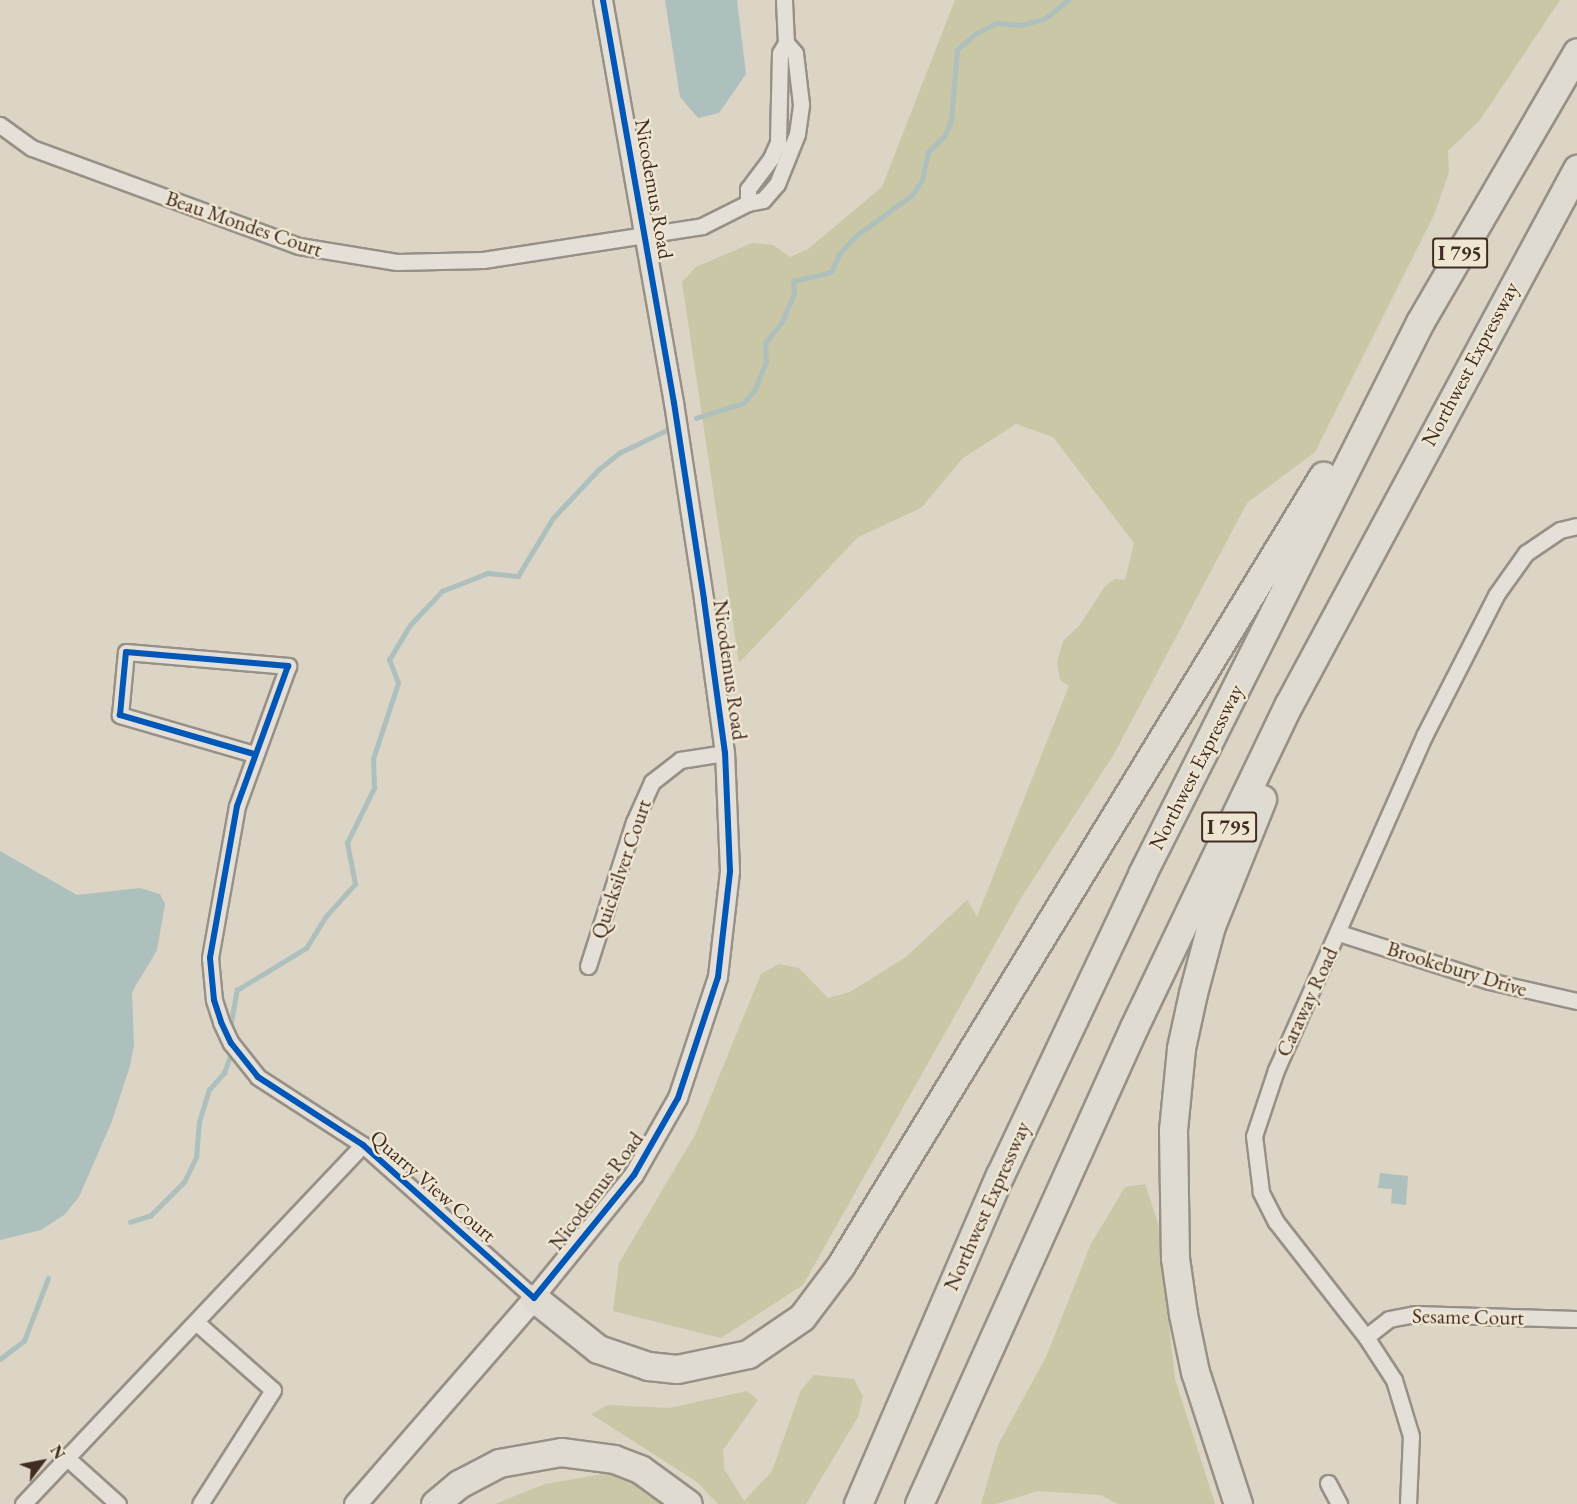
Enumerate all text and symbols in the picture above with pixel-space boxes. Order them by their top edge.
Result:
street label: Nicodemus Road [629,117,679,261]
street label: Beau Mondes Court [162,185,326,263]
road number: I 795 [1432,236,1488,270]
street label: Northwest Expressway [1416,278,1524,450]
street label: Nicodemus Road [708,598,752,742]
street label: Northwest Expressway [1143,680,1249,854]
street label: Quicksilver Court [585,796,657,942]
road number: I 795 [1200,810,1258,844]
street label: Brookebury Drive [1384,936,1530,1002]
street label: Caraway Road [1271,943,1343,1061]
street label: Northwest Expressway [938,1117,1036,1295]
street label: Quarry View Court [365,1125,501,1247]
street label: Nicodemus Road [543,1127,649,1255]
street label: Sesame Court [1412,1303,1524,1331]
north arrow [12,1432,72,1492]
text: N [45,1441,70,1463]

